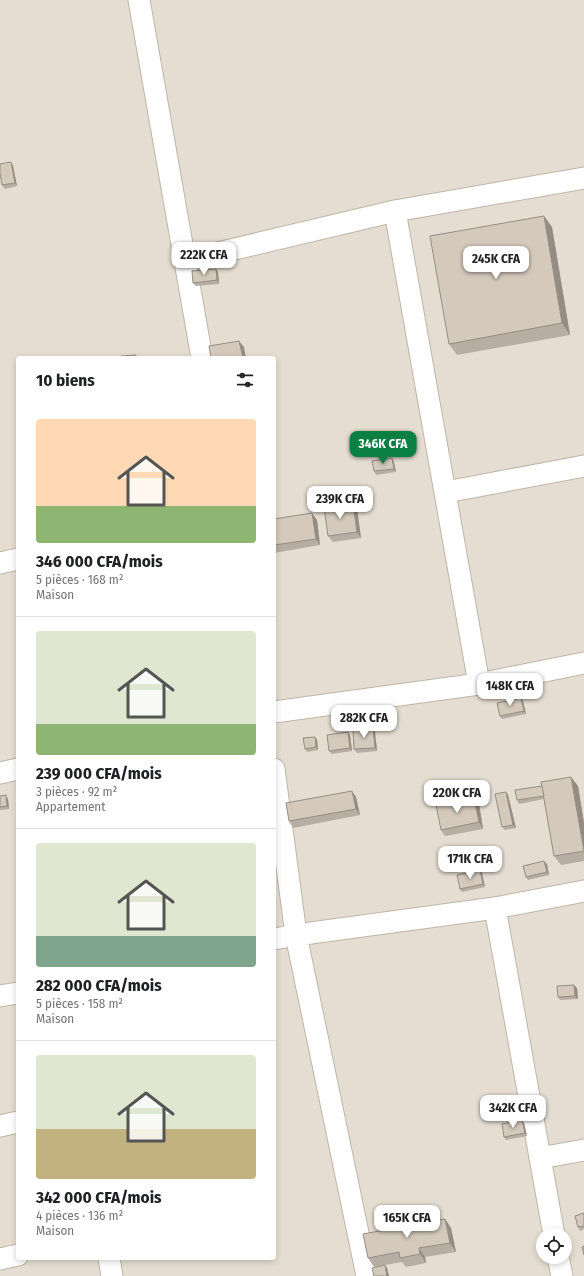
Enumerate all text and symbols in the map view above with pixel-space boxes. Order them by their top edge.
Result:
pin: 222K CFA [163,242,245,276]
pin: 245K CFA [455,246,537,280]
text: 222K CFA [180,247,228,262]
text: 245K CFA [472,251,520,266]
icon: filters [234,369,256,391]
text: 10 biens [36,370,95,391]
pin: 346K CFA [342,431,424,465]
text: 346K CFA [359,436,407,451]
icon: home [110,445,182,517]
pin: 239K CFA [299,486,381,520]
text: 239K CFA [316,491,364,506]
text: 346 000 CFA/mois [36,551,163,572]
text: 5 pièces · 168 m² [36,572,124,587]
text: Maison [36,587,74,602]
icon: home [110,657,182,729]
pin: 148K CFA [469,673,551,707]
text: 148K CFA [486,678,534,693]
pin: 282K CFA [323,705,405,739]
text: 282K CFA [340,710,388,725]
text: 239 000 CFA/mois [36,763,162,784]
pin: 220K CFA [416,780,498,814]
text: 3 pièces · 92 m² [36,784,117,799]
text: 220K CFA [433,785,481,800]
text: Appartement [36,799,105,814]
pin: 171K CFA [429,846,511,880]
text: 171K CFA [447,851,493,866]
icon: home [110,869,182,941]
text: 282 000 CFA/mois [36,975,162,996]
text: 5 pièces · 158 m² [36,996,123,1011]
text: Maison [36,1011,74,1026]
icon: home [110,1081,182,1153]
pin: 342K CFA [472,1095,554,1129]
text: 342K CFA [489,1100,537,1115]
text: 342 000 CFA/mois [36,1187,161,1208]
pin: 165K CFA [366,1205,448,1239]
text: 4 pièces · 136 m² [36,1208,123,1223]
text: 165K CFA [383,1210,431,1225]
text: Maison [36,1223,74,1238]
map controls [536,1228,572,1264]
button: locate [536,1228,572,1264]

